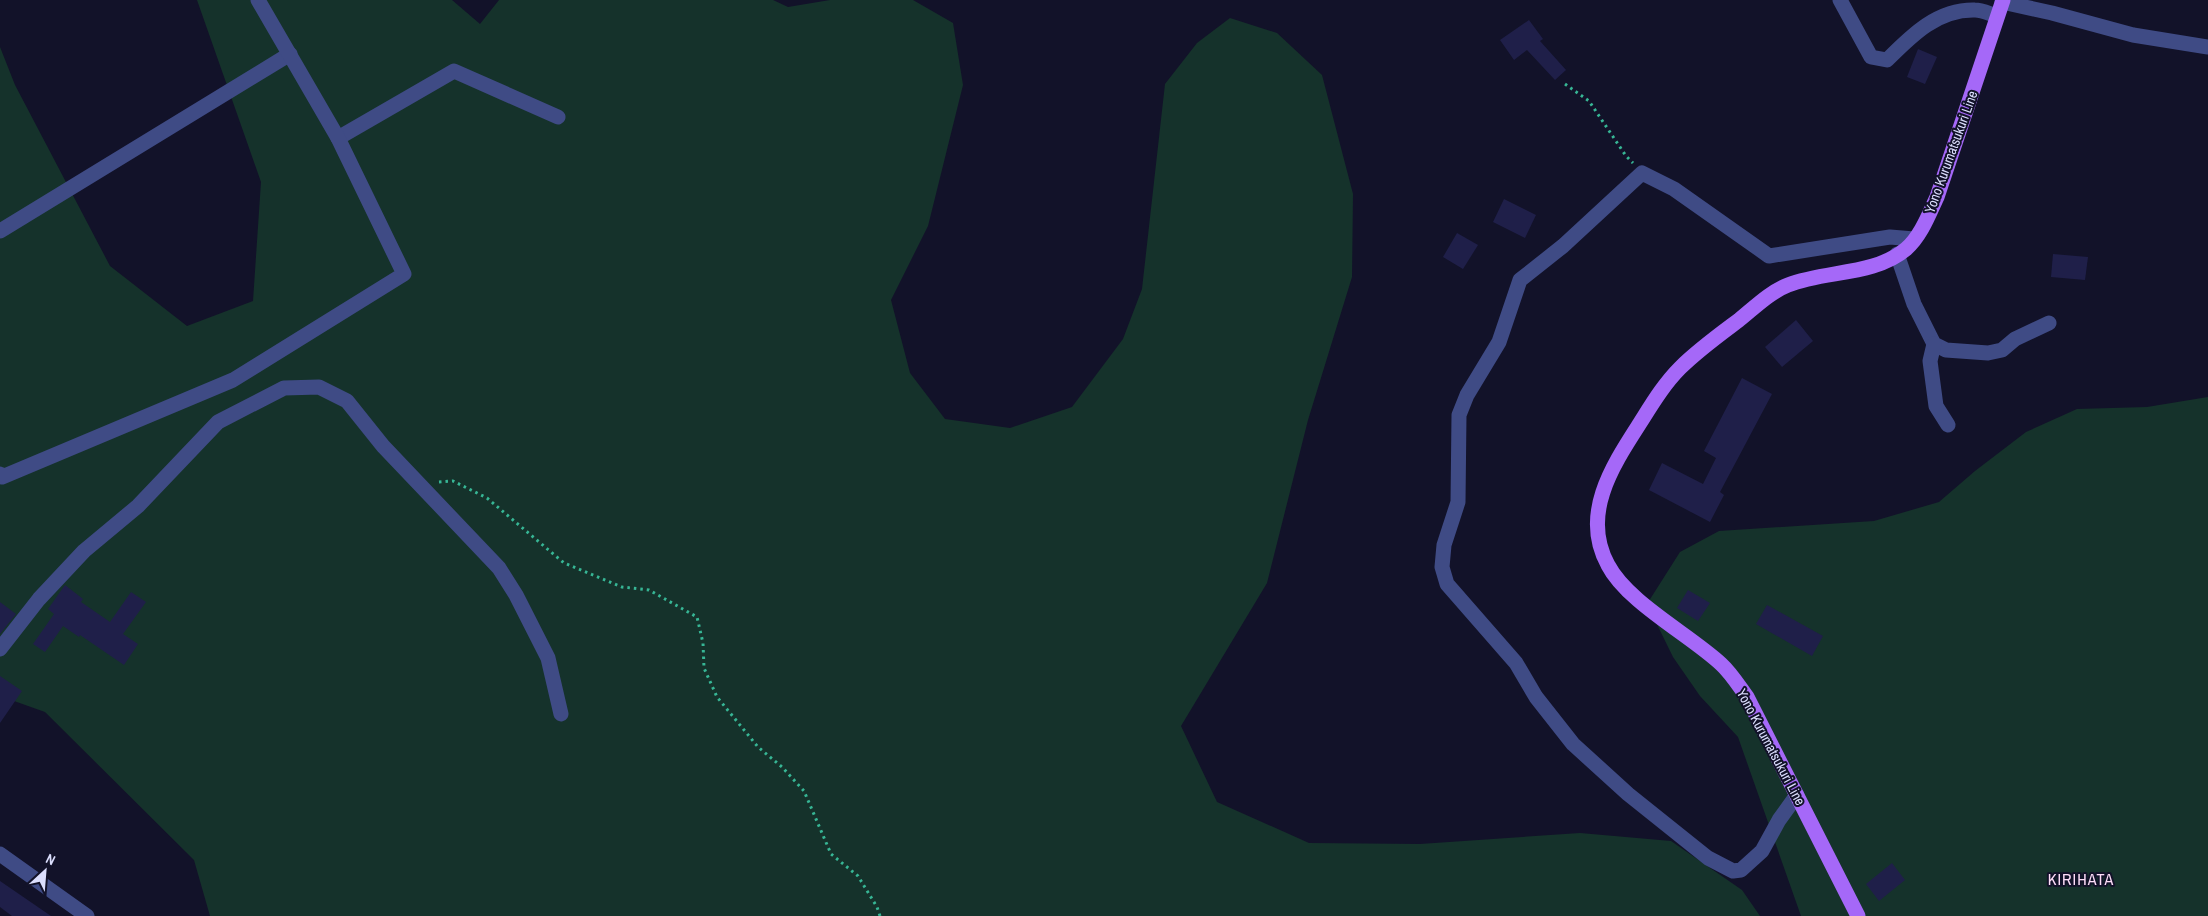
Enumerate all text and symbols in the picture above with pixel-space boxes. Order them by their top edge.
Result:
street label: Yono Kurumatsukuri Line [1920,88,1982,216]
street label: Yono Kurumatsukuri Line [1733,686,1809,808]
north arrow [20,846,70,896]
text: N [43,849,58,869]
district label: KIRIHATA [2048,868,2114,890]

